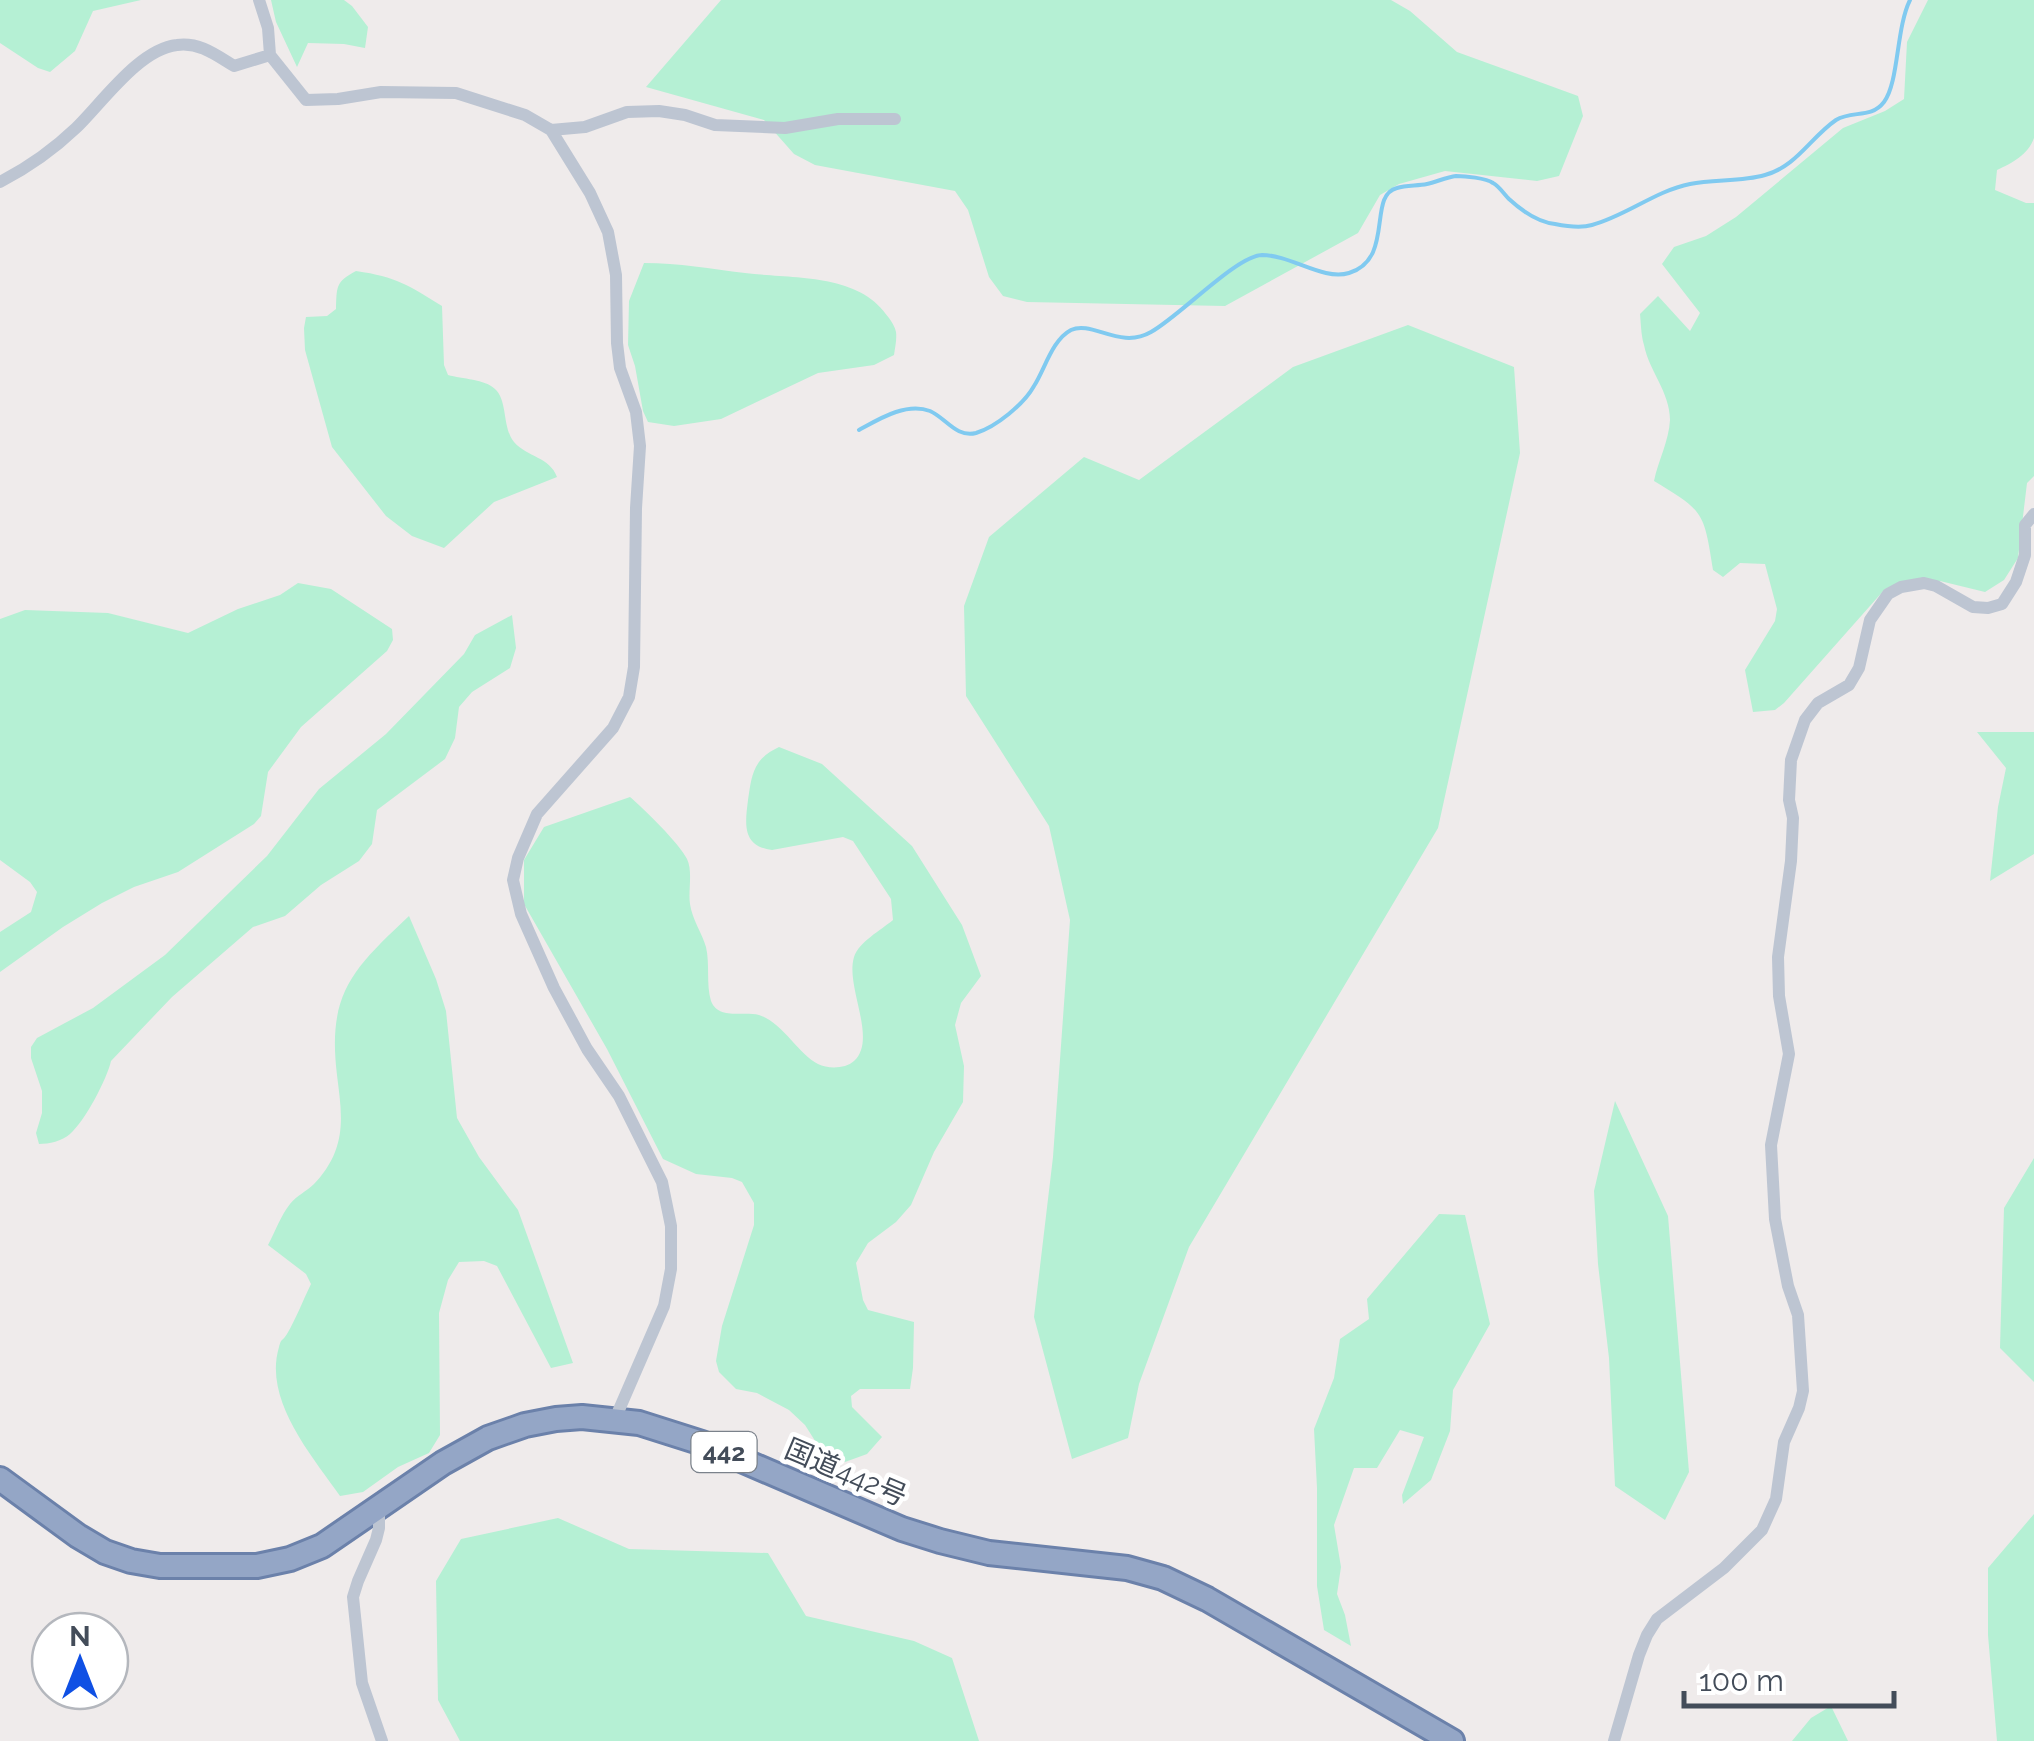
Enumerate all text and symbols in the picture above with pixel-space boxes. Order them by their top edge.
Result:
road number: 442 [692,1432,756,1472]
street label: 国道442号 [780,1432,912,1513]
north arrow [30,1611,130,1711]
text: N [69,1620,91,1653]
scale bar [1684,1646,1894,1708]
text: 100 m [1699,1663,1784,1698]

